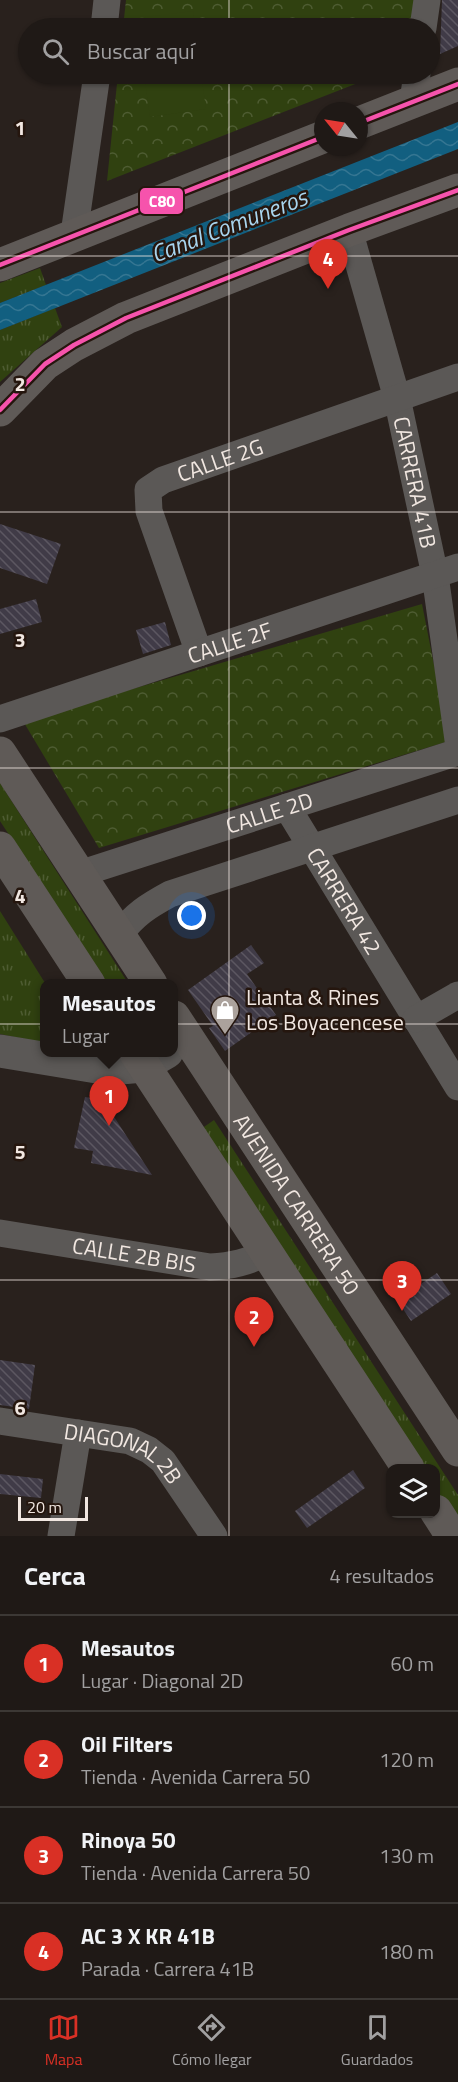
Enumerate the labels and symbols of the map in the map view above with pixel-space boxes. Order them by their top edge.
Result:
north arrow [314,102,368,156]
text: 1 [14,112,26,143]
water label: Canal Comuneros [145,178,314,271]
line badge: C80 [139,187,184,215]
text: C80 [149,189,175,213]
pin: 4 [308,240,348,289]
text: 2 [14,368,26,399]
street label: CARRERA 41B [384,413,446,551]
street label: CALLE 2G [172,429,268,491]
street label: CALLE 2F [183,613,276,673]
text: 3 [14,624,26,655]
street label: CALLE 2D [221,783,317,843]
street label: CARRERA 42 [298,841,390,961]
text: 4 [14,880,26,911]
your location [177,901,206,930]
place label: Lianta & Rines Los Boyacencese [246,980,404,1039]
shop icon: Lianta & Rines Los Boyacencese [209,994,241,1036]
pin: 1 [90,1076,128,1126]
street label: AVENIDA CARRERA 50 [225,1107,369,1301]
text: 5 [14,1136,26,1167]
street label: CALLE 2B BIS [70,1228,199,1281]
pin: 3 [382,1262,422,1311]
pin: 2 [234,1298,274,1347]
text: 6 [14,1392,26,1423]
street label: DIAGONAL 2B [62,1414,191,1491]
scale bar [18,1494,88,1522]

